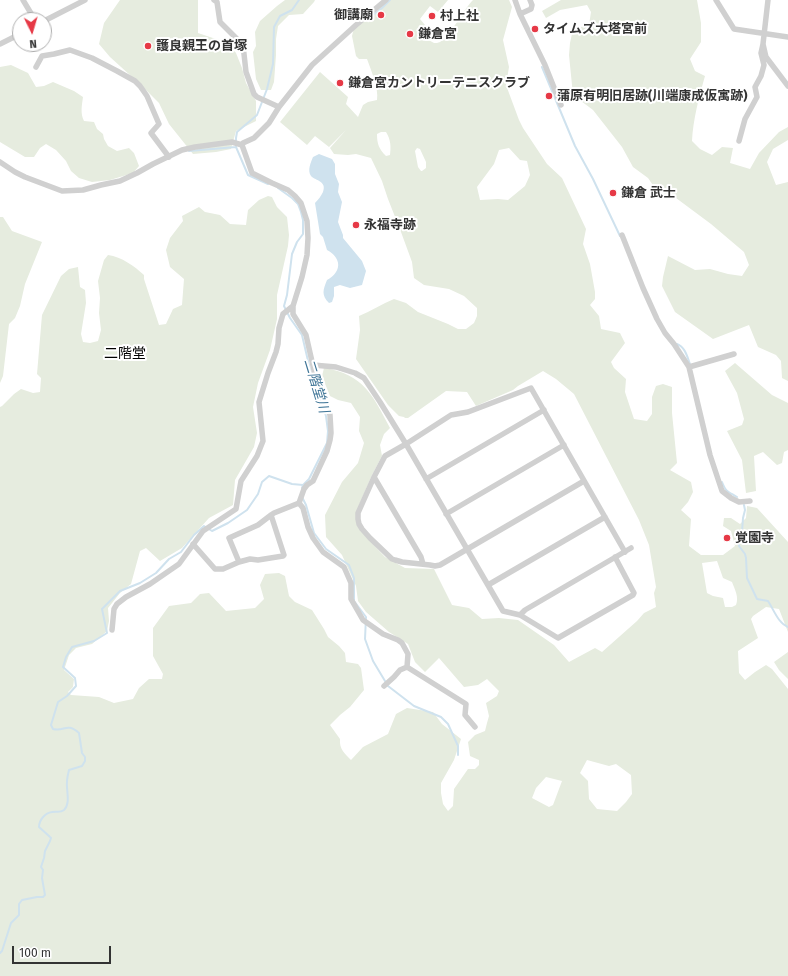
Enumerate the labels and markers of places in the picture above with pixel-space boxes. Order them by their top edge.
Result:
place label: 御講廟 [334,7,373,23]
place label: 村上社 [440,8,479,24]
marker: 御講廟 [376,10,386,20]
marker: 村上社 [427,11,437,21]
place label: タイムズ大塔宮前 [543,21,647,37]
marker: タイムズ大塔宮前 [530,24,540,34]
place label: 鎌倉宮 [418,26,457,42]
marker: 鎌倉宮 [405,29,415,39]
place label: 護良親王の首塚 [156,38,247,54]
marker: 護良親王の首塚 [143,41,153,51]
place label: 鎌倉宮カントリーテニスクラブ [348,75,530,91]
marker: 鎌倉宮カントリーテニスクラブ [335,78,345,88]
place label: 蒲原有明旧居跡(川端康成仮寓跡) [557,88,747,104]
marker: 蒲原有明旧居跡(川端康成仮寓跡) [544,91,554,101]
place label: 鎌倉 武士 [621,185,676,201]
marker: 鎌倉 武士 [608,188,618,198]
place label: 永福寺跡 [364,217,416,233]
marker: 永福寺跡 [351,220,361,230]
place label: 覚園寺 [735,530,774,546]
marker: 覚園寺 [722,533,732,543]

